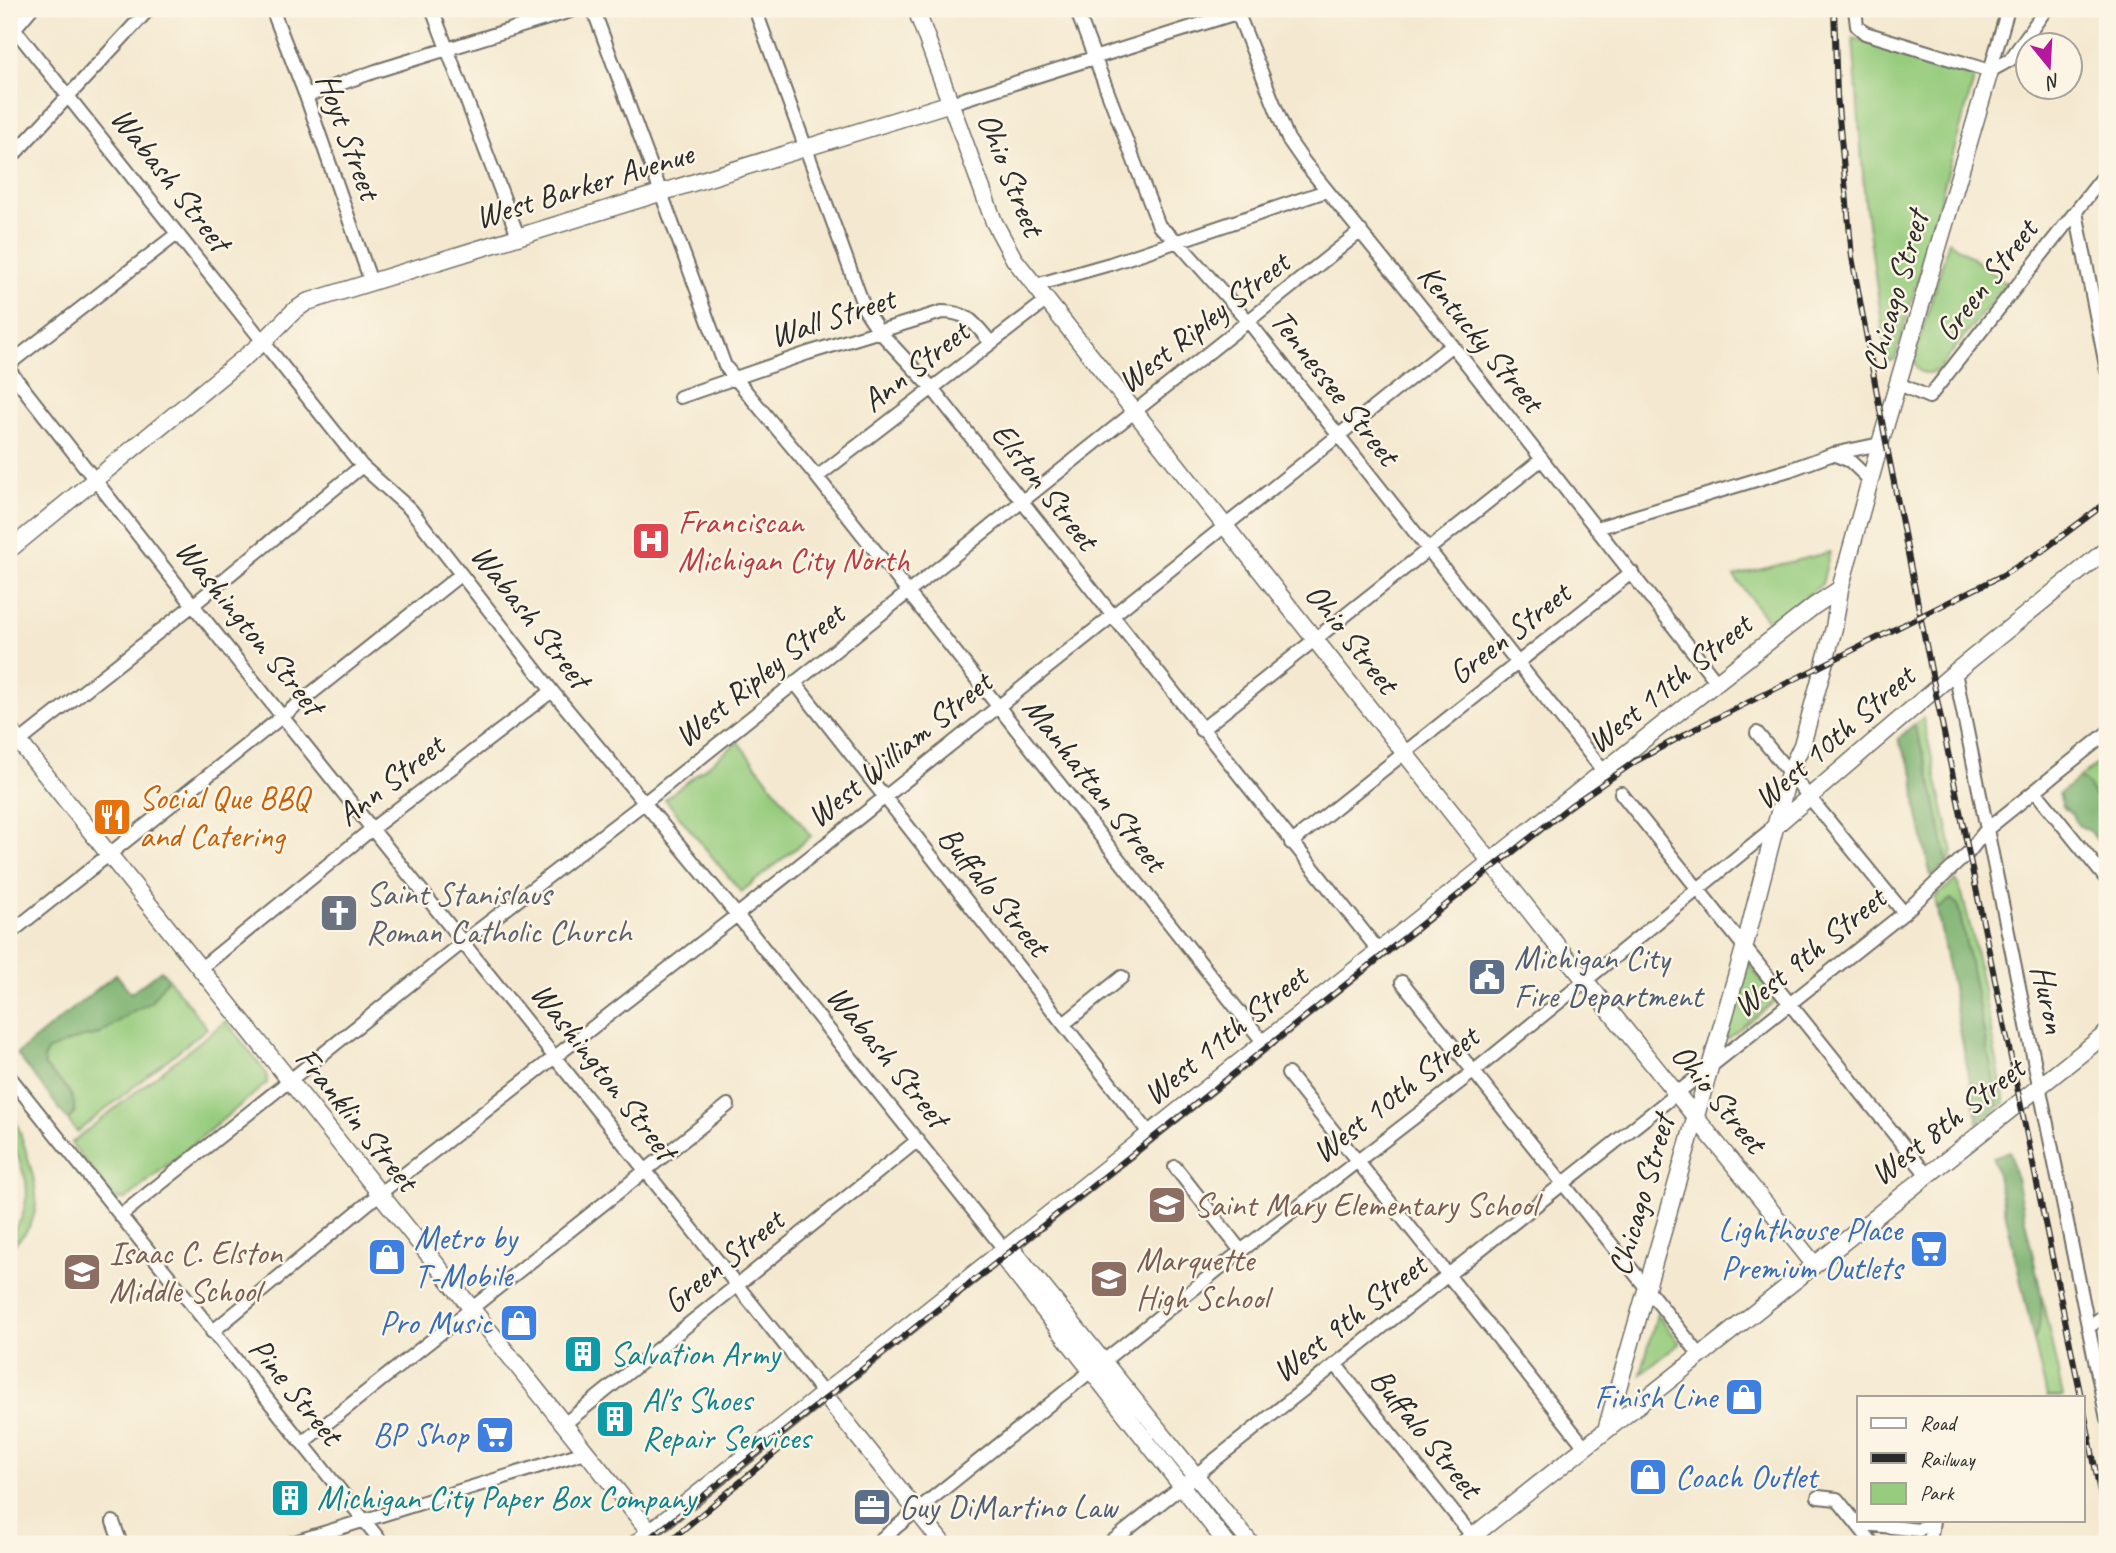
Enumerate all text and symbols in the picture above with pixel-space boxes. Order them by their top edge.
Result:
north arrow [2014,32,2084,102]
street label: Hoyt Street [307,67,392,208]
text: N [2042,68,2063,95]
street label: Wabash Street [102,98,243,263]
street label: Ohio Street [967,106,1056,245]
street label: West Barker Avenue [470,131,700,238]
street label: Chicago Street [1852,202,1939,376]
street label: Green Street [1925,208,2049,349]
street label: West Ripley Street [1109,240,1300,402]
street label: Kentucky Street [1408,255,1555,423]
street label: Wall Street [764,276,903,357]
street label: Tennessee Street [1261,301,1411,476]
street label: Ann Street [853,309,980,421]
street label: Elston Street [982,414,1110,561]
place label: Franciscan Michigan City North [678,501,910,581]
hospital icon: Franciscan Michigan City North [630,520,672,562]
street label: Washington Street [166,530,336,727]
street label: Wabash Street [462,535,603,700]
street label: Green Street [1440,570,1581,694]
street label: Ohio Street [1296,574,1410,704]
street label: West Ripley Street [665,592,855,756]
street label: West 11th Street [1578,602,1762,762]
street label: West 10th Street [1745,654,1925,818]
street label: West William Street [798,660,1002,836]
street label: Manhattan Street [1014,688,1178,882]
street label: Ann Street [328,723,455,835]
place label: Social Que BBQ and Catering [139,777,313,857]
restaurant icon: Social Que BBQ and Catering [91,796,133,838]
street label: Buffalo Street [929,817,1061,967]
place label: Saint Stanislaus Roman Catholic Church [366,873,633,953]
street label: West 9th Street [1724,876,1896,1027]
church icon: Saint Stanislaus Roman Catholic Church [318,892,360,934]
place label: Michigan City Fire Department [1514,937,1705,1017]
street label: West 11th Street [1134,954,1318,1114]
public building icon: Michigan City Fire Department [1466,956,1508,998]
street label: Huron [2021,961,2077,1037]
street label: Washington Street [521,974,689,1172]
street label: Wabash Street [818,976,961,1139]
street label: West 10th Street [1303,1014,1489,1172]
street label: Ohio Street [1662,1035,1778,1164]
street label: Franklin Street [286,1038,430,1202]
street label: West 8th Street [1861,1046,2035,1194]
street label: Chicago Street [1598,1106,1685,1280]
school or university icon: Saint Mary Elementary School [1146,1184,1188,1226]
place label: Saint Mary Elementary School [1194,1184,1543,1226]
street label: Green Street [654,1198,794,1322]
place label: Lighthouse Place Premium Outlets [1718,1209,1905,1289]
place label: Metro by T-Mobile [414,1217,519,1297]
supermarket icon: Lighthouse Place Premium Outlets [1908,1228,1950,1270]
place label: Isaac C. Elston Middle School [109,1232,283,1312]
shop icon: Metro by T-Mobile [366,1236,408,1278]
place label: Marquette High School [1136,1239,1274,1319]
street label: West 9th Street [1263,1243,1437,1391]
school or university icon: Isaac C. Elston Middle School [61,1251,103,1293]
school or university icon: Marquette High School [1088,1258,1130,1300]
place label: Pro Music [379,1302,494,1344]
shop icon: Pro Music [498,1302,540,1344]
street label: Pine Street [240,1329,354,1456]
building icon: Salvation Army [562,1333,604,1375]
place label: Salvation Army [610,1333,782,1375]
street label: Buffalo Street [1361,1359,1493,1509]
place label: Finish Line [1594,1376,1719,1418]
shop icon: Finish Line [1723,1376,1765,1418]
place label: Al's Shoes Repair Services [642,1379,813,1459]
legend [1857,1396,2084,1522]
building icon: Al's Shoes Repair Services [594,1398,636,1440]
text: Road [1920,1410,1959,1436]
place label: BP Shop [373,1414,471,1456]
supermarket icon: BP Shop [474,1414,516,1456]
text: Railway [1920,1446,1976,1472]
shop icon: Coach Outlet [1627,1456,1669,1498]
place label: Coach Outlet [1675,1456,1820,1498]
building icon: Michigan City Paper Box Company [269,1477,311,1519]
place label: Michigan City Paper Box Company [317,1477,698,1519]
text: Park [1920,1480,1955,1506]
office icon: Guy DiMartino Law [851,1486,893,1528]
place label: Guy DiMartino Law [899,1486,1120,1528]

